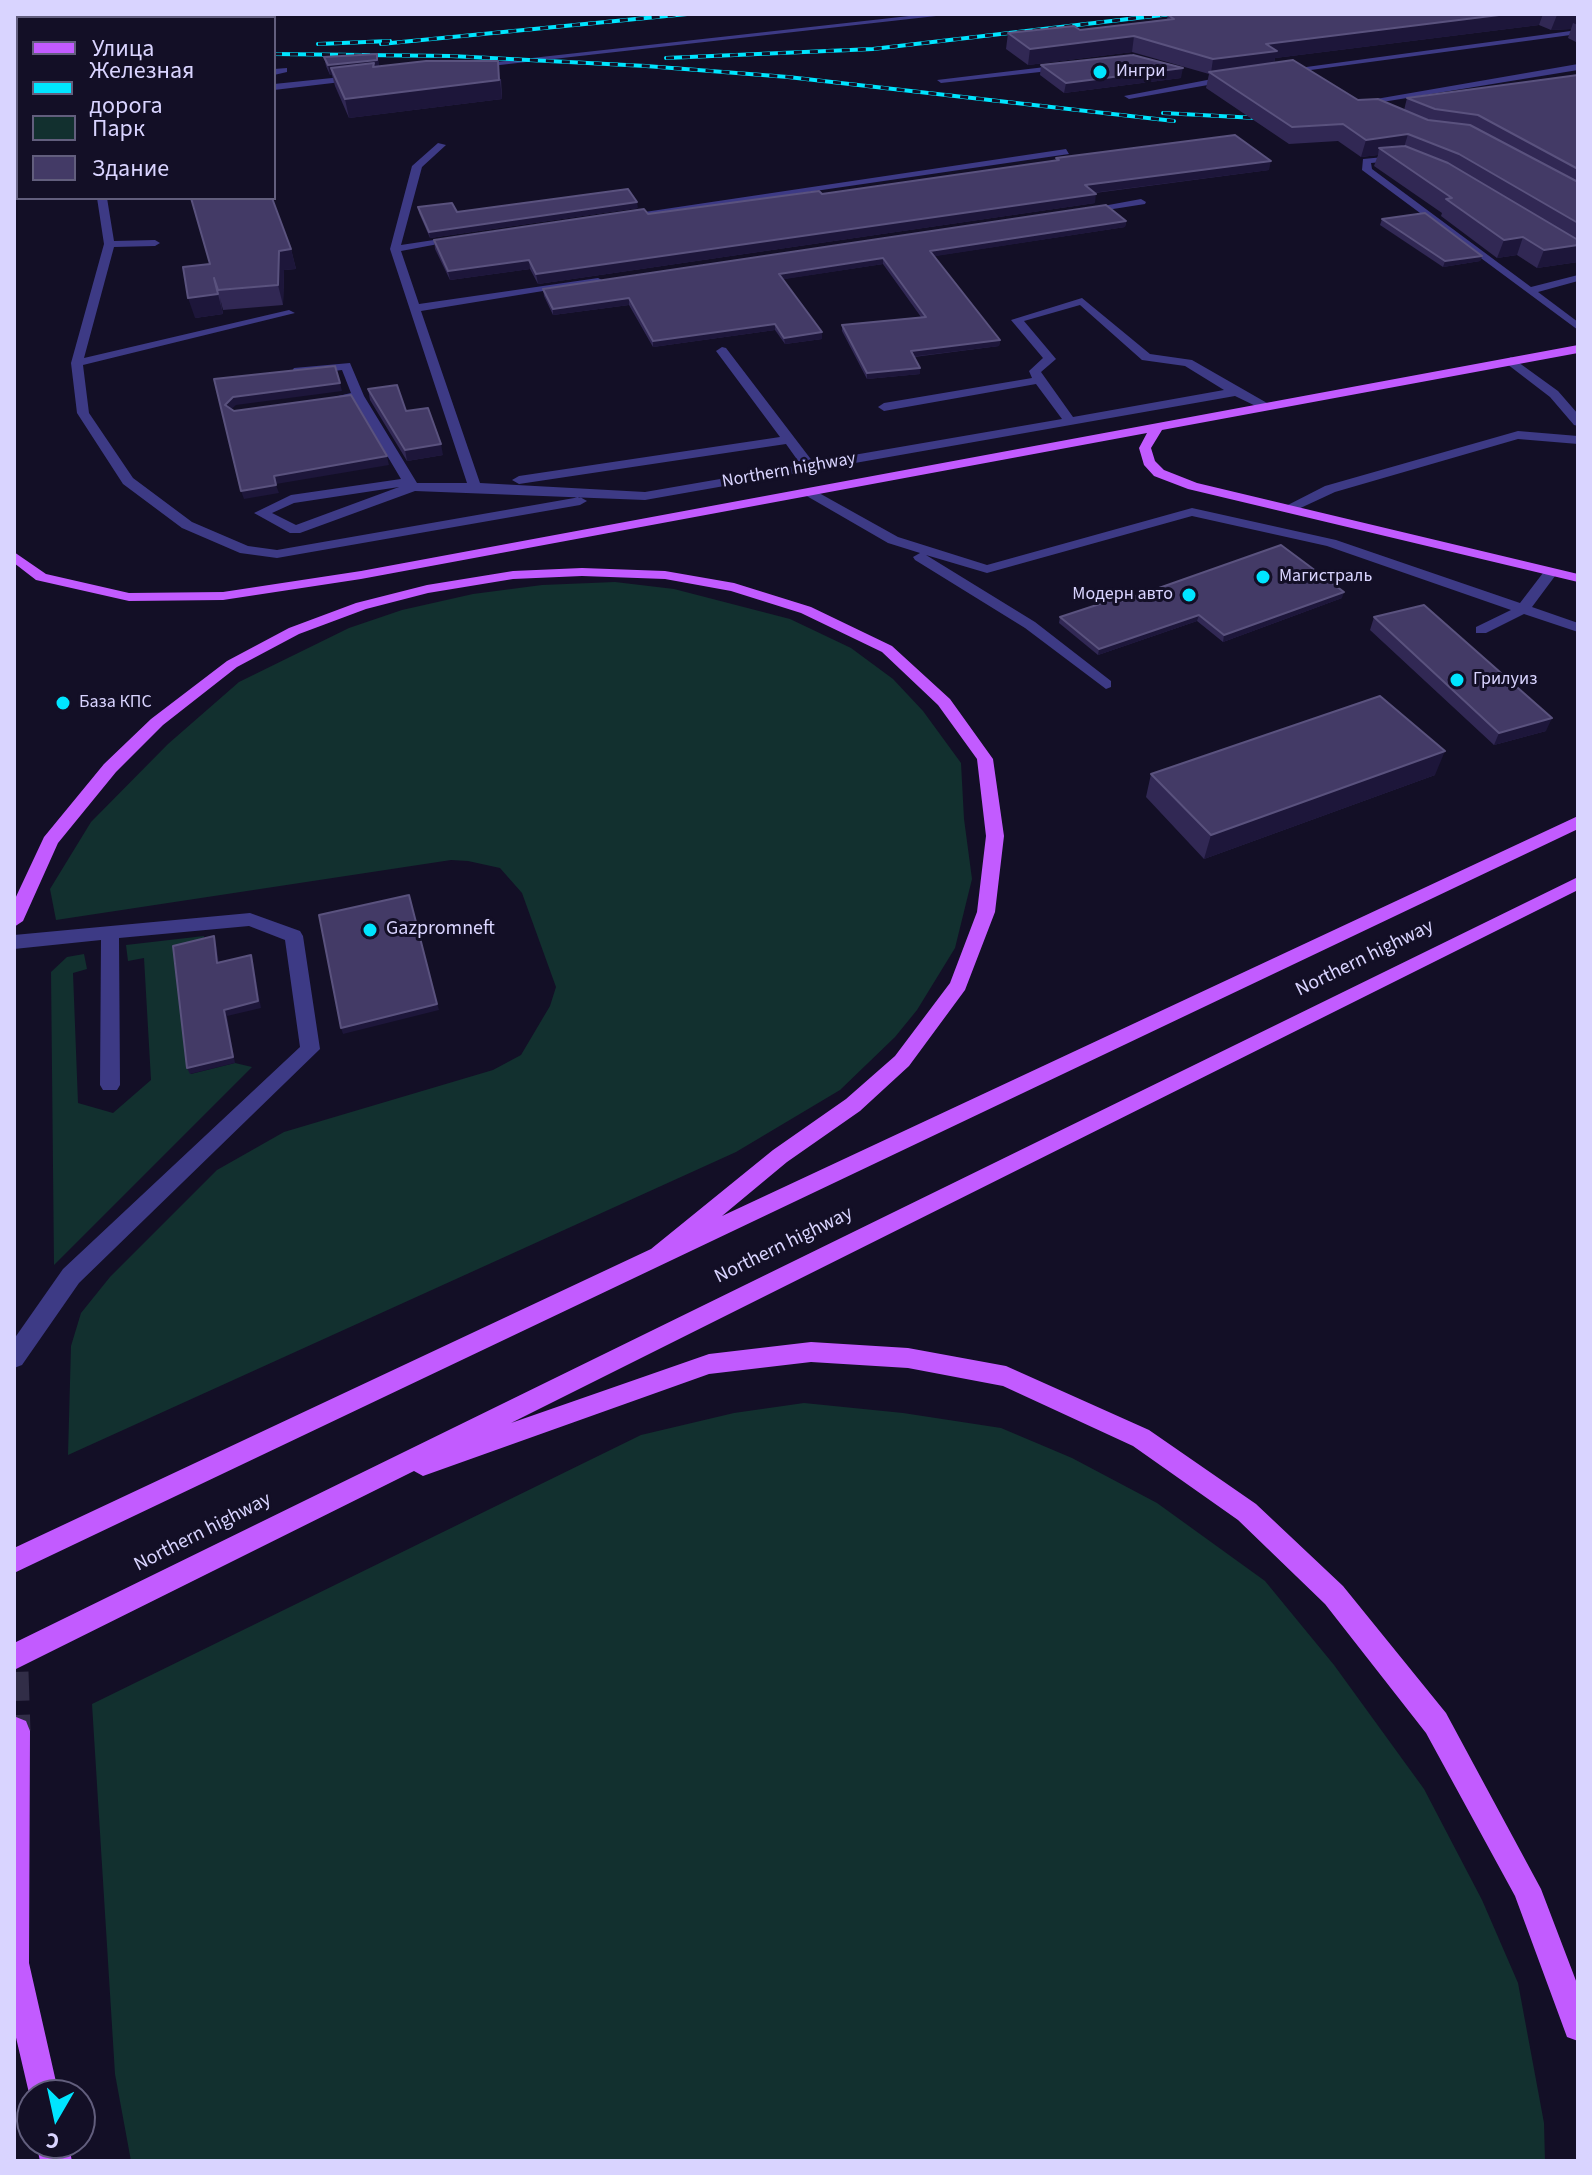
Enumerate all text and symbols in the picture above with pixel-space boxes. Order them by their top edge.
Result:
legend [16,16,276,200]
text: Улица [92,31,154,66]
text: Железная дорога [89,53,194,123]
place label: Ингри [1116,61,1166,83]
marker: Ингри [1091,63,1109,81]
text: Парк [92,111,145,146]
text: Здание [92,151,169,186]
street label: Northern highway [720,449,858,493]
place label: Магистраль [1279,566,1372,588]
marker: Магистраль [1254,568,1272,586]
place label: Модерн авто [1072,584,1173,606]
marker: Модерн авто [1180,586,1198,604]
place label: Грилуиз [1473,669,1537,691]
marker: Грилуиз [1448,671,1466,689]
place label: База КПС [79,692,152,714]
marker: База КПС [54,694,72,712]
street label: Northern highway [1292,915,1438,1003]
place label: Gazpromneft [386,918,495,942]
marker: Gazpromneft [361,921,379,939]
street label: Northern highway [711,1202,857,1290]
street label: Northern highway [130,1488,276,1578]
north arrow [16,2079,96,2159]
text: С [44,2124,61,2158]

